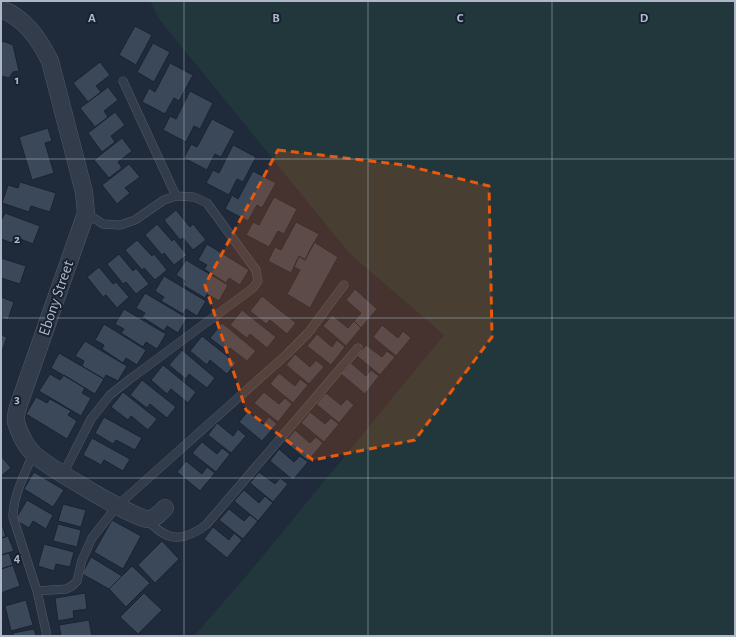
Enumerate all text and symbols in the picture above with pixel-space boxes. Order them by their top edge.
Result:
text: A [88,12,96,25]
text: B [272,12,280,25]
text: C [457,12,464,25]
text: D [640,12,649,25]
text: 1 [15,74,19,87]
text: 2 [14,233,20,246]
street label: Ebony Street [36,258,77,338]
text: 3 [14,393,20,406]
text: 4 [14,552,21,565]

